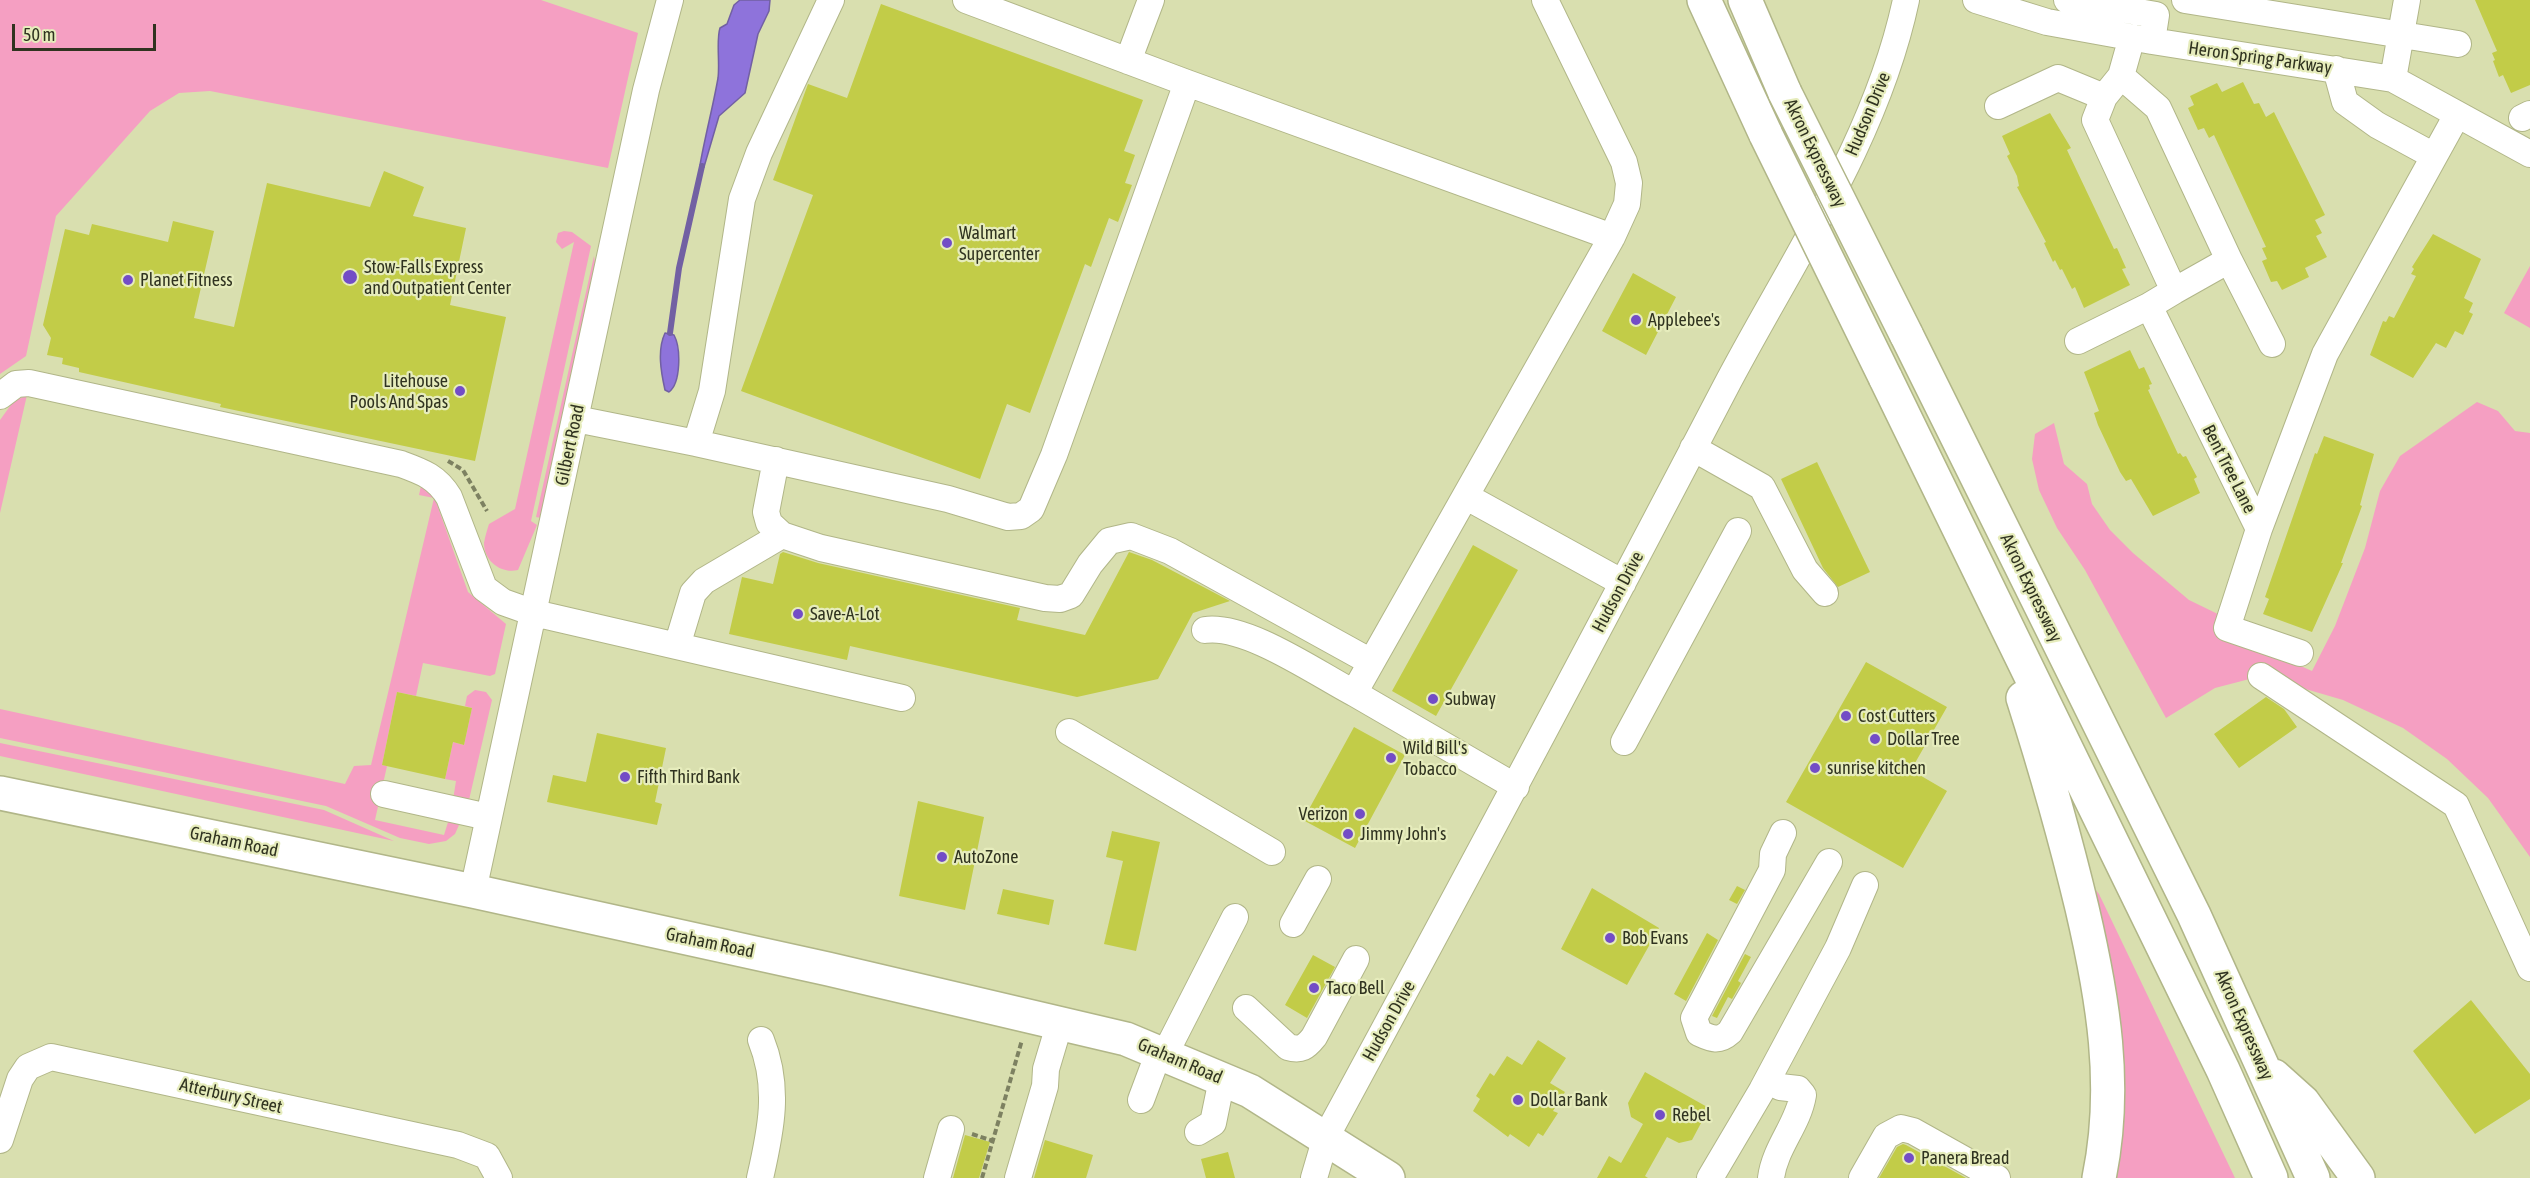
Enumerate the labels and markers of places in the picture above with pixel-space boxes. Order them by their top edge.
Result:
place label: Walmart Supercenter [959,222,1039,264]
marker: Walmart Supercenter [940,236,954,250]
place label: Stow-Falls Express and Outpatient Center [364,256,511,298]
marker: Stow-Falls Express and Outpatient Center [341,268,359,286]
place label: Planet Fitness [140,269,233,291]
marker: Planet Fitness [121,273,135,287]
place label: Applebee's [1648,309,1720,331]
marker: Applebee's [1629,313,1643,327]
place label: Litehouse Pools And Spas [349,370,448,412]
marker: Litehouse Pools And Spas [453,384,467,398]
place label: Save-A-Lot [810,603,880,625]
marker: Save-A-Lot [791,607,805,621]
place label: Subway [1445,688,1496,710]
marker: Subway [1426,692,1440,706]
place label: Cost Cutters [1858,705,1935,727]
marker: Cost Cutters [1839,709,1853,723]
place label: Dollar Tree [1887,728,1960,750]
marker: Dollar Tree [1868,732,1882,746]
place label: Wild Bill's Tobacco [1403,737,1467,780]
marker: Wild Bill's Tobacco [1384,751,1398,765]
place label: sunrise kitchen [1827,757,1926,779]
marker: sunrise kitchen [1808,761,1822,775]
place label: Fifth Third Bank [637,766,740,788]
marker: Fifth Third Bank [618,770,632,784]
place label: Verizon [1299,803,1348,825]
marker: Verizon [1353,807,1367,821]
place label: Jimmy John's [1360,823,1446,845]
marker: Jimmy John's [1341,827,1355,841]
place label: AutoZone [954,846,1018,868]
marker: AutoZone [935,850,949,864]
place label: Bob Evans [1622,927,1688,949]
marker: Bob Evans [1603,931,1617,945]
place label: Taco Bell [1326,977,1385,999]
marker: Taco Bell [1307,981,1321,995]
place label: Dollar Bank [1530,1089,1608,1111]
marker: Dollar Bank [1511,1093,1525,1107]
place label: Rebel [1672,1104,1711,1126]
marker: Rebel [1653,1108,1667,1122]
place label: Panera Bread [1921,1147,2009,1169]
marker: Panera Bread [1902,1151,1916,1165]

